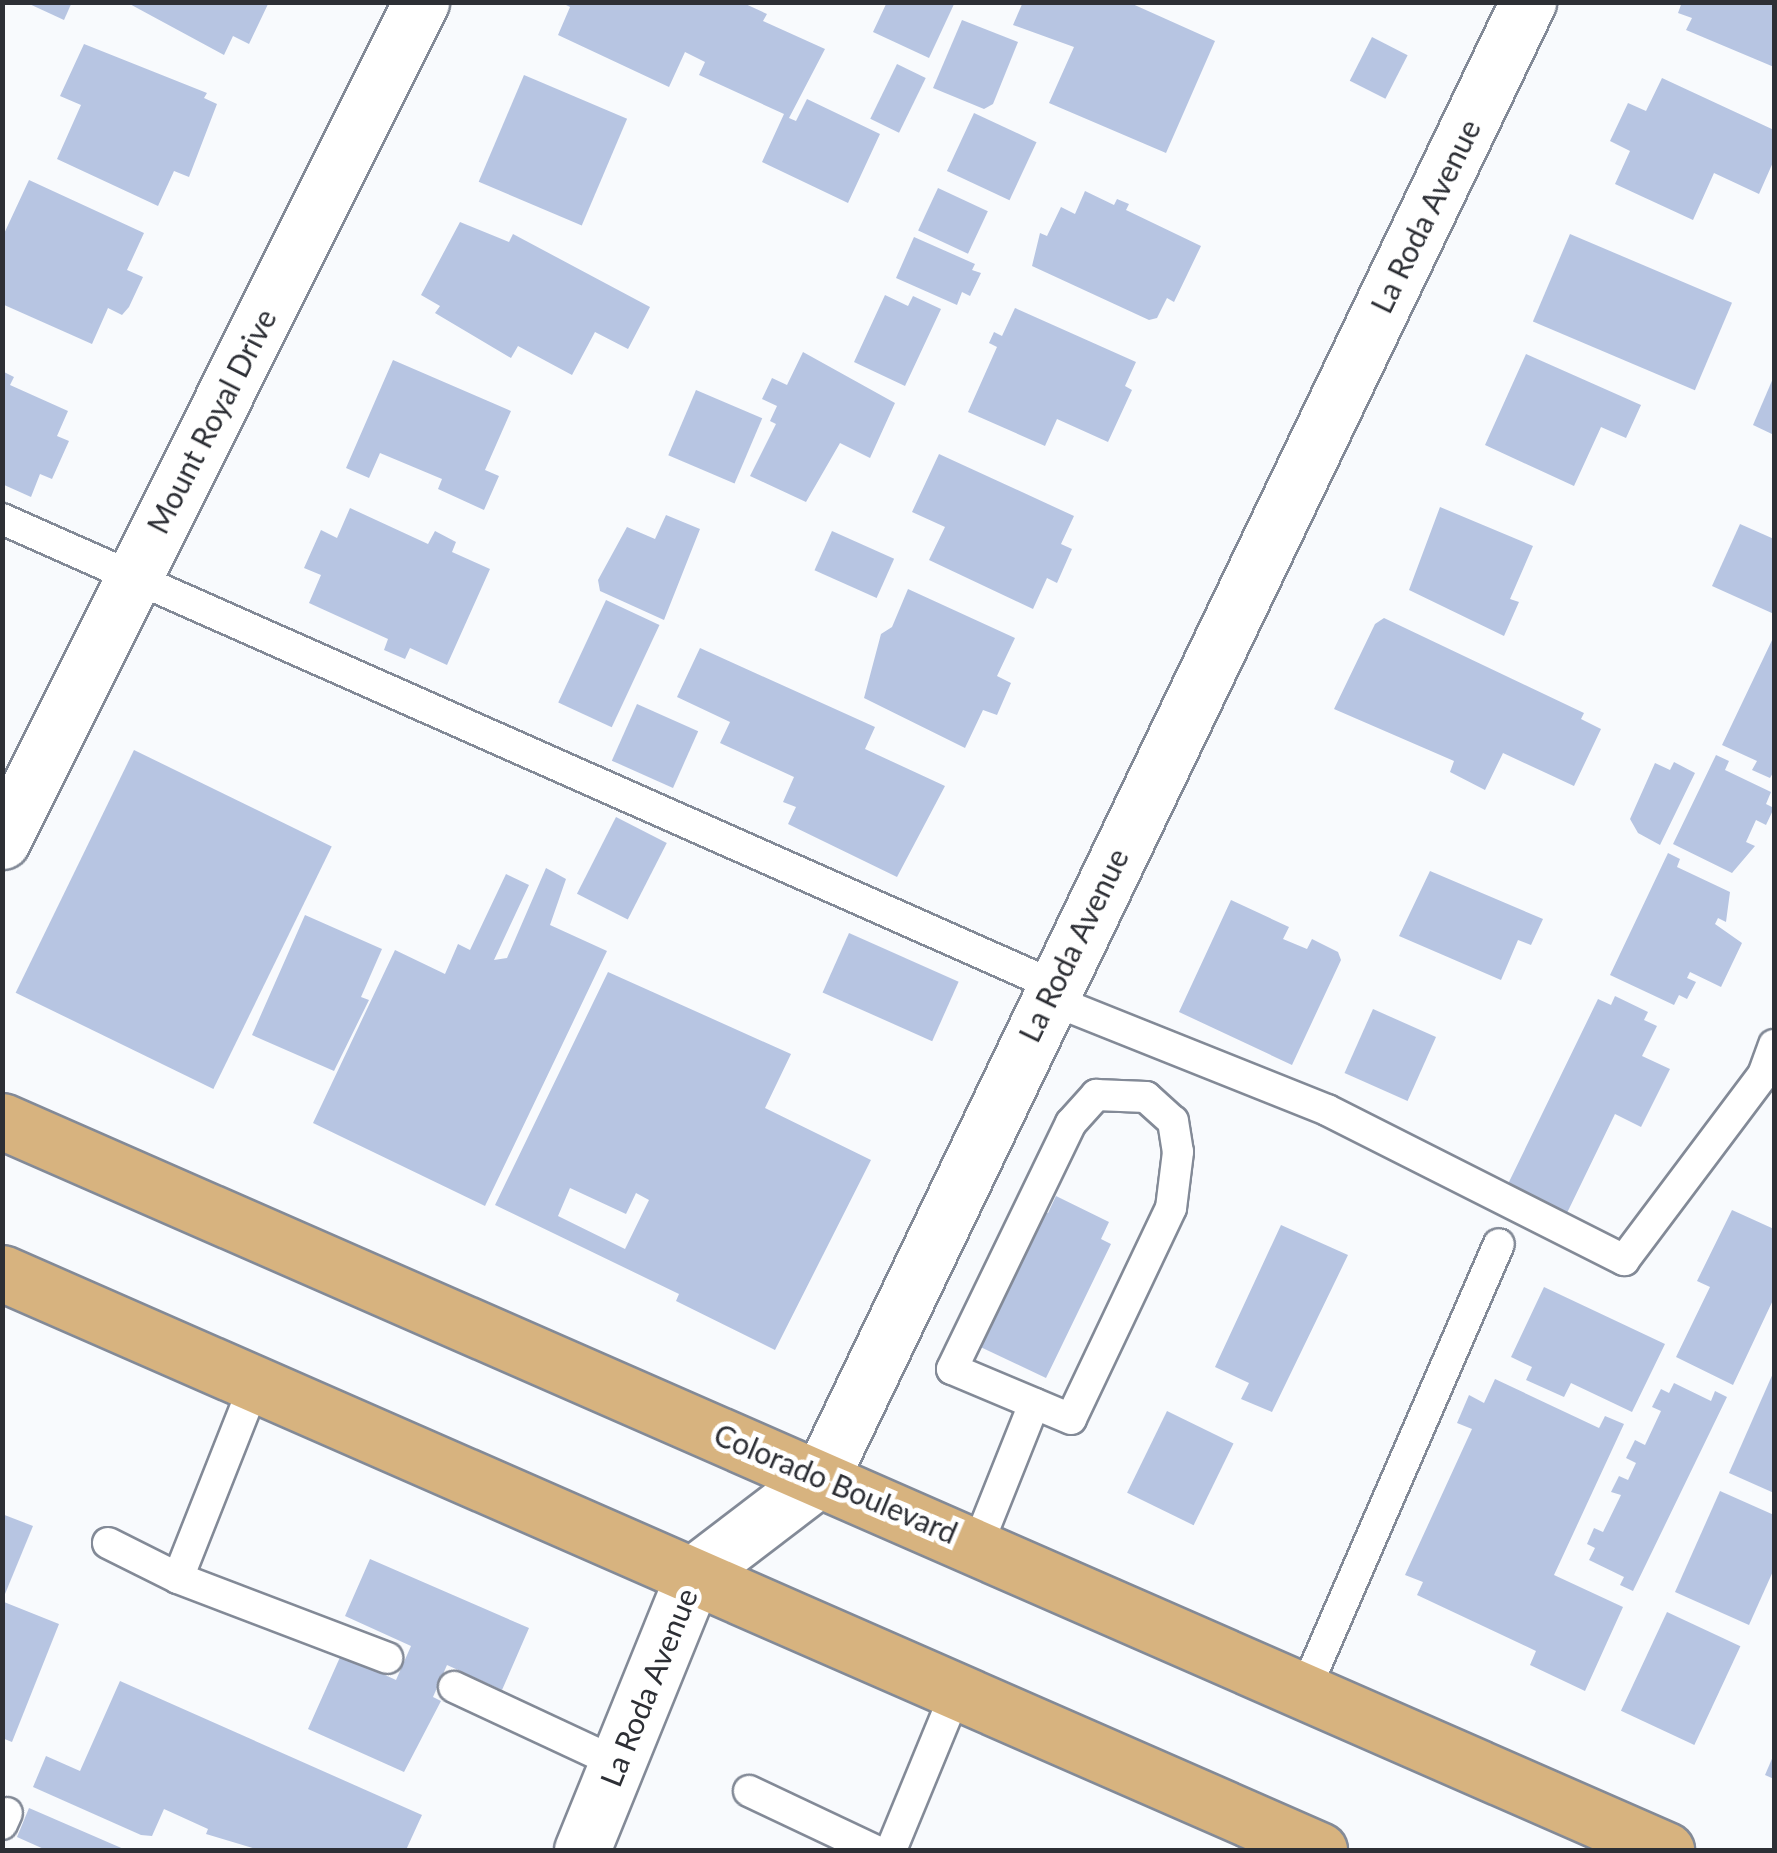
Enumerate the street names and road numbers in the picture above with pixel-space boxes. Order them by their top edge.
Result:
street label: La Roda Avenue [1362,113,1488,319]
street label: Mount Royal Drive [139,303,283,539]
street label: La Roda Avenue [1010,842,1136,1048]
street label: Colorado Boulevard [709,1416,963,1550]
street label: La Roda Avenue [592,1582,704,1792]

